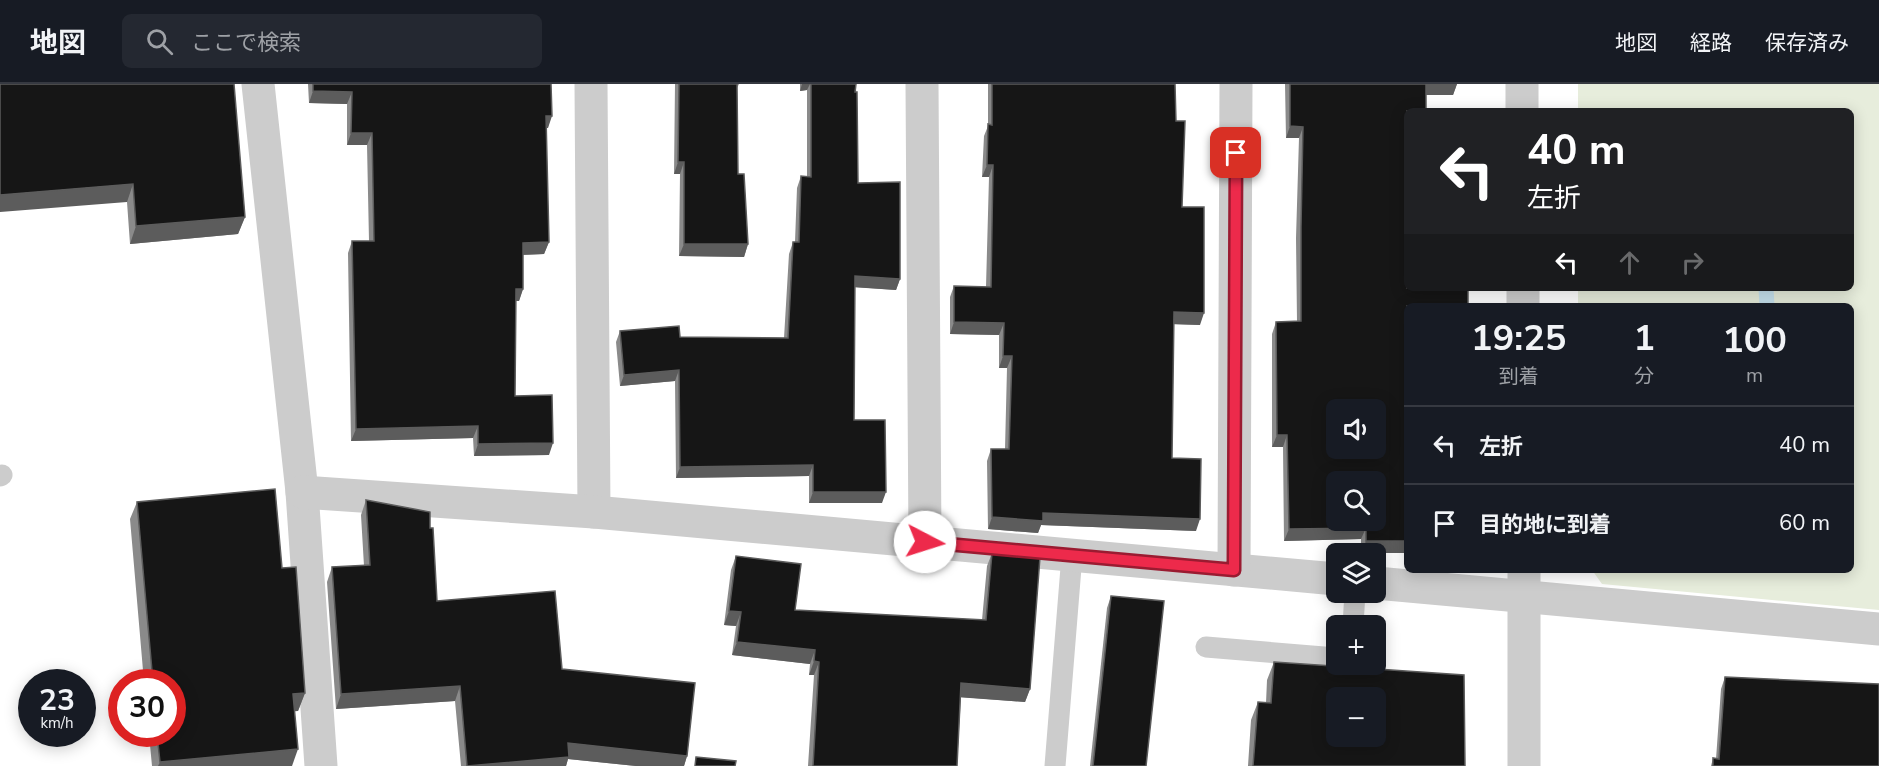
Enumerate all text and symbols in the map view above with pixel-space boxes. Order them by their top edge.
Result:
search box [122,14,542,68]
text: 地図 [30,24,86,62]
icon: search [143,25,176,58]
text: ここで検索 [191,28,301,58]
text: 地図 [1615,29,1657,57]
text: 経路 [1690,29,1732,57]
text: 保存済み [1765,29,1849,57]
text: 40 m [1527,122,1626,179]
pin [1210,127,1261,178]
icon: left [1428,132,1506,210]
icon: arrive [1219,136,1252,169]
text: 左折 [1527,180,1581,217]
icon: left [1550,246,1583,279]
icon: ahead [1613,246,1646,279]
icon: right [1676,246,1709,279]
text: 19:25 [1471,314,1566,363]
text: 1 [1633,314,1655,363]
text: 100 [1722,316,1787,365]
text: m [1746,362,1763,389]
text: 到着 [1499,363,1539,390]
text: 分 [1634,363,1654,390]
map controls [1326,399,1386,747]
button: sound [1326,399,1386,459]
icon: left [1428,429,1461,462]
text: 40 m [1779,430,1830,460]
text: 左折 [1479,432,1523,462]
button: search [1326,471,1386,531]
icon: arrive [1428,507,1461,540]
text: 60 m [1779,508,1830,538]
position arrow [893,510,957,574]
text: 目的地に到着 [1479,510,1611,540]
button: layers [1326,543,1386,603]
button: + [1326,615,1386,675]
speed limit sign: 30 [108,669,186,747]
text: 23 [39,680,75,721]
button: − [1326,687,1386,747]
text: km/h [40,713,74,733]

